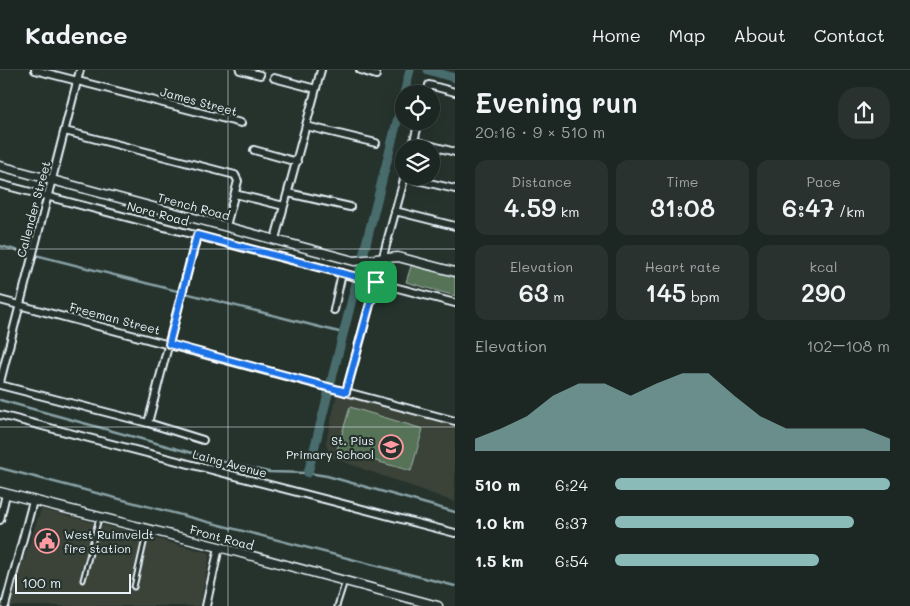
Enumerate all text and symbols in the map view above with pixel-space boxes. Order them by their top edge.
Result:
text: Kadence [25,19,127,50]
text: Home [592,23,641,47]
text: Map [669,23,705,47]
text: About [733,23,786,47]
text: Contact [814,23,885,47]
street label: James Street [159,83,239,119]
text: Evening run [475,84,638,120]
map controls [395,85,440,185]
button: locate [395,85,440,130]
button: share [838,87,890,139]
text: 20:16 · 9 × 510 m [475,121,605,142]
button: layers [395,140,440,185]
street label: Callender Street [12,159,54,259]
text: Distance [511,172,572,191]
text: Time [667,172,698,191]
text: Pace [806,172,841,191]
street label: Trench Road [156,189,232,223]
text: 4.59 [504,191,556,223]
text: 31:08 [650,191,715,223]
text: 6:47 [782,191,834,223]
street label: Nora Road [125,197,191,229]
text: km [556,202,579,221]
text: /km [834,202,865,221]
text: Elevation [510,257,573,276]
text: Heart rate [645,257,720,276]
text: kcal [810,257,837,276]
pin [355,261,397,303]
icon: arrive [362,268,390,296]
text: 63 [519,276,549,308]
text: 145 [645,276,686,308]
text: 290 [801,276,846,308]
text: m [549,287,564,306]
text: bpm [686,287,720,306]
street label: Freeman Street [68,298,162,338]
text: Elevation [475,335,547,356]
text: 102–108 m [806,335,890,356]
place label: St. Pius Primary School [286,432,374,462]
school or university icon: St. Pius Primary School [378,434,404,460]
street label: Laing Avenue [191,445,269,481]
text: 510 m [475,474,520,495]
text: 6:24 [555,474,588,495]
text: 1.0 km [475,512,524,533]
text: 6:37 [555,512,588,533]
street label: Front Road [188,521,256,553]
place label: West Ruimveldt fire station [64,526,154,556]
public building icon: West Ruimveldt fire station [34,528,60,554]
text: 1.5 km [475,550,523,571]
text: 6:54 [555,550,588,571]
scale bar [15,571,131,594]
text: 100 m [22,573,61,592]

